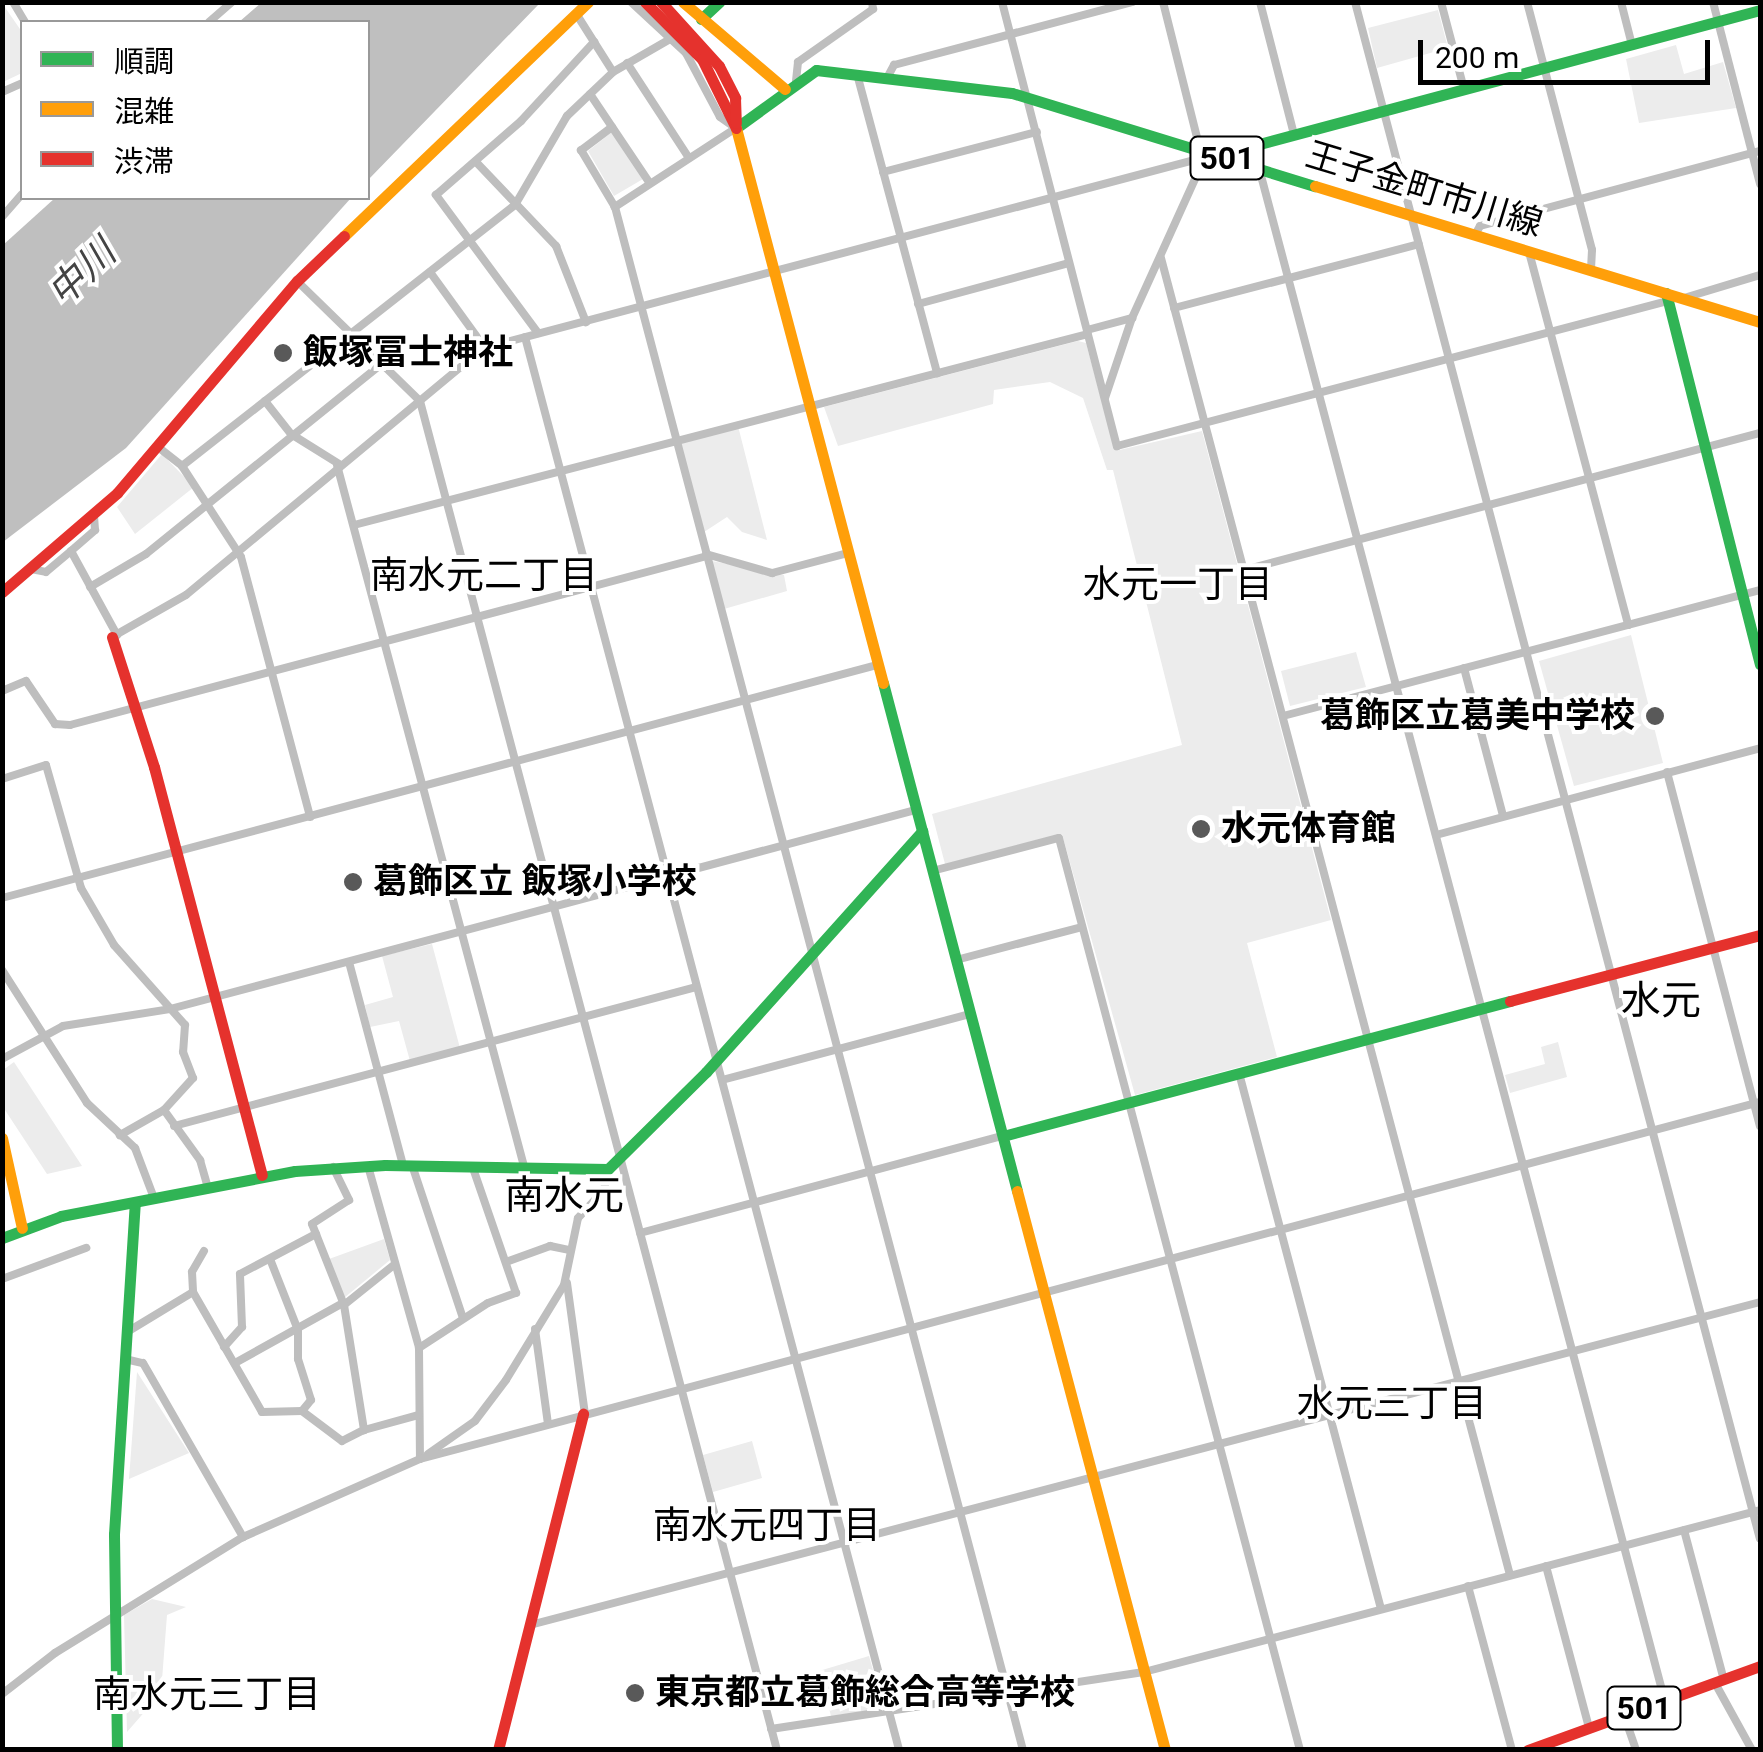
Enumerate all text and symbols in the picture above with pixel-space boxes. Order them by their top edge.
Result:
legend [20,20,370,200]
scale bar [1423,20,1716,82]
text: 200 m [1435,40,1519,75]
text: 順調 [114,44,174,79]
text: 混雑 [114,94,174,129]
road number: 501 [1187,131,1267,185]
street label: 王子金町市川線 [1301,134,1547,246]
text: 渋滞 [114,144,174,179]
water label: 中川 [39,230,125,316]
place label: 飯塚冨士神社 [303,332,513,374]
marker: 飯塚冨士神社 [272,342,294,364]
district label: 南水元二丁目 [370,553,598,599]
district label: 水元一丁目 [1083,562,1273,608]
place label: 葛飾区立葛美中学校 [1320,695,1635,737]
marker: 葛飾区立葛美中学校 [1644,705,1666,727]
place label: 水元体育館 [1221,808,1396,850]
marker: 水元体育館 [1190,818,1212,840]
place label: 葛飾区立 飯塚小学校 [373,861,697,903]
marker: 葛飾区立 飯塚小学校 [342,871,364,893]
district label: 水元 [1621,977,1701,1025]
district label: 南水元 [504,1172,624,1220]
district label: 水元三丁目 [1297,1381,1487,1427]
district label: 南水元四丁目 [653,1503,881,1549]
district label: 南水元三丁目 [93,1672,321,1718]
place label: 東京都立葛飾総合高等学校 [655,1672,1075,1714]
road number: 501 [1604,1681,1684,1735]
marker: 東京都立葛飾総合高等学校 [624,1682,646,1704]

